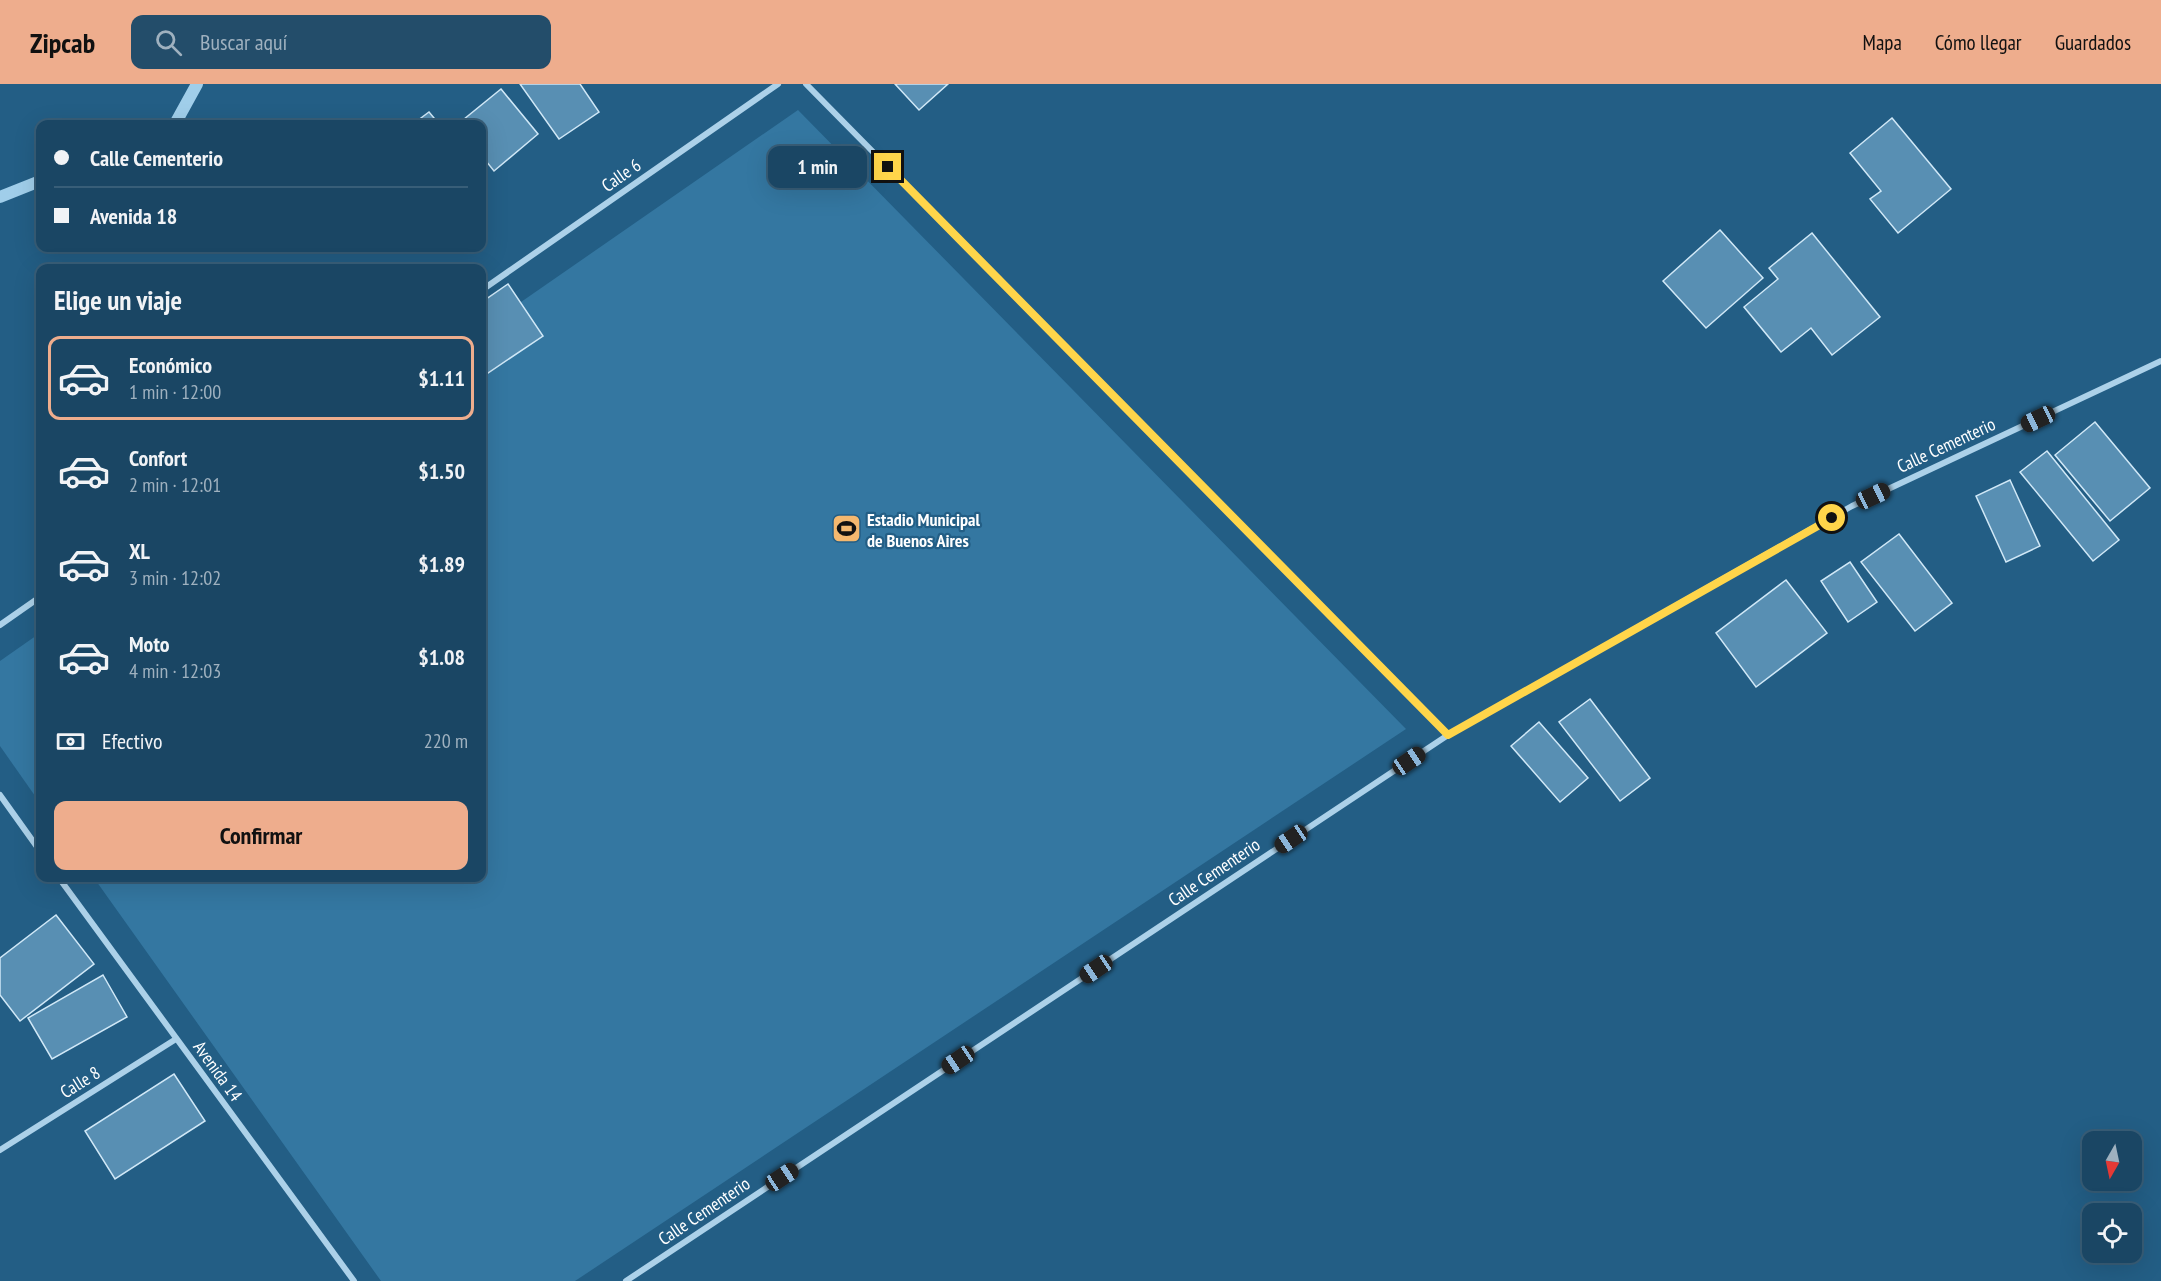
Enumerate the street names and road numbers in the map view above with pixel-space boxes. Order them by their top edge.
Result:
street label: Calle 6 [597,153,645,197]
street label: Calle Cementerio [1893,412,1999,478]
street label: Calle Cementerio [1164,833,1265,911]
street label: Avenida 14 [188,1036,248,1106]
street label: Calle 8 [56,1061,104,1103]
street label: Calle Cementerio [654,1172,755,1250]

